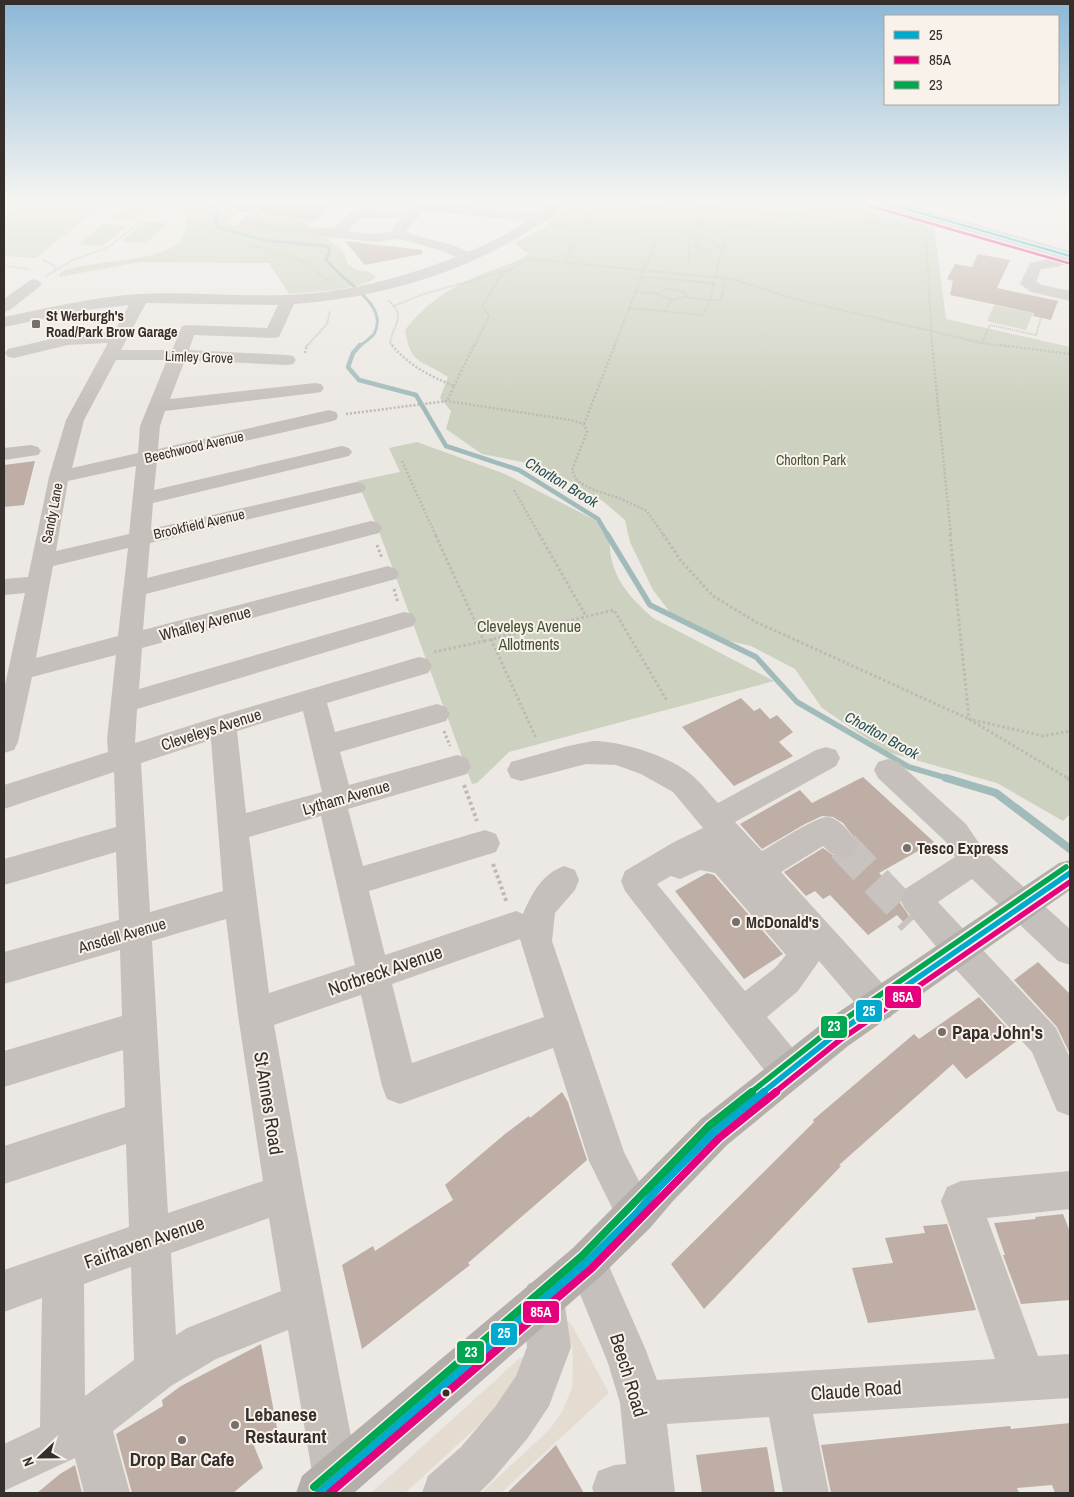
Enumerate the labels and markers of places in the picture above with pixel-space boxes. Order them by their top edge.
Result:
place label: St Werburgh's Road/Park Brow Garage [46,307,177,341]
marker: St Werburgh's Road/Park Brow Garage [30,318,42,330]
place label: Tesco Express [917,837,1009,859]
marker: Tesco Express [901,842,913,854]
place label: McDonald's [746,911,819,933]
marker: McDonald's [730,916,742,928]
place label: Papa John's [952,1019,1043,1045]
marker: Papa John's [936,1026,948,1038]
unlabelled marker [441,1388,451,1398]
place label: Lebanese Restaurant [245,1401,326,1449]
marker: Lebanese Restaurant [229,1419,241,1431]
marker: Drop Bar Cafe [176,1434,188,1446]
place label: Drop Bar Cafe [130,1446,235,1472]

